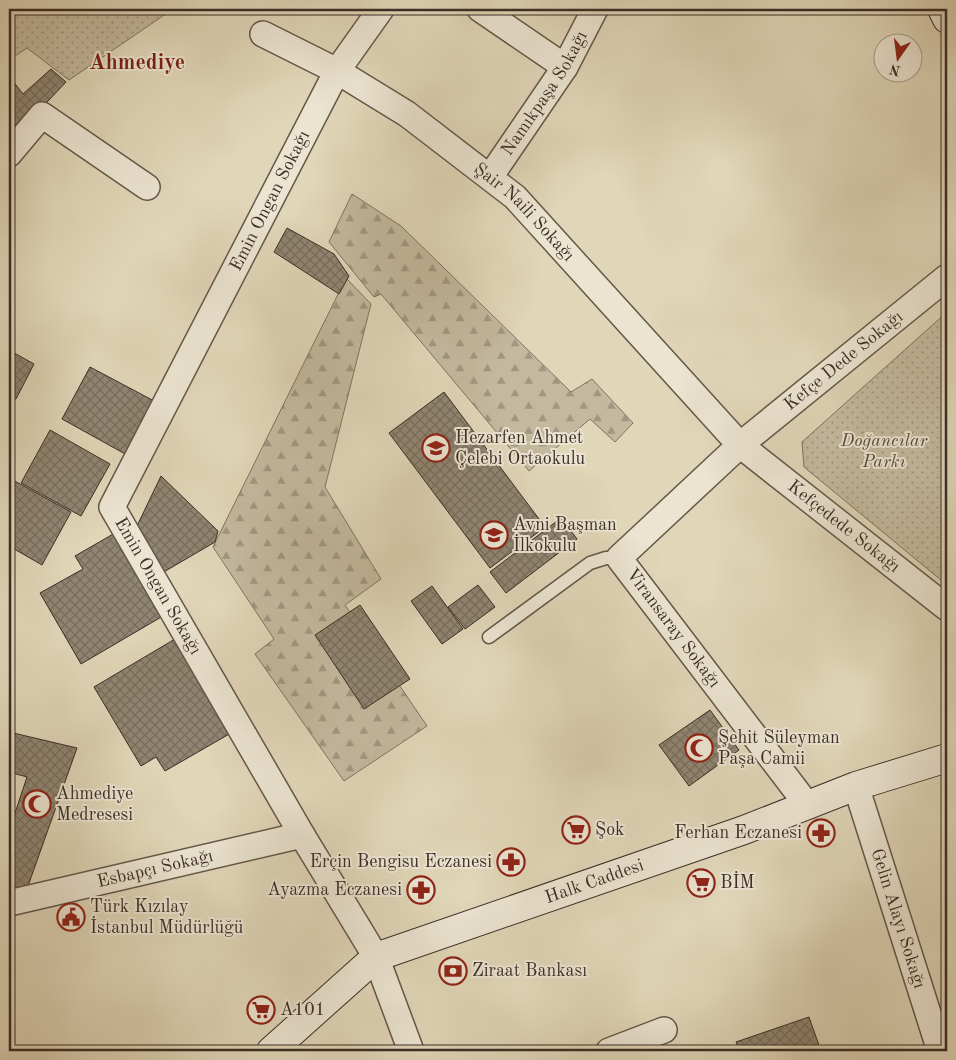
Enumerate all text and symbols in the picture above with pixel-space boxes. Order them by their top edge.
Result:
street label: Namıkpaşa Sokağı [498,28,591,159]
north arrow [874,32,924,82]
district label: Ahmediye [89,52,185,74]
text: N [888,61,902,78]
street label: Emin Ongan Sokağı [227,128,313,274]
street label: Şair Naili Sokağı [470,160,578,265]
street label: Kefçe Dede Sokağı [781,307,907,414]
place label: Hezarfen Ahmet Çelebi Ortaokulu [455,429,586,468]
park label: Doğancılar Parkı [840,432,929,471]
school or university icon: Hezarfen Ahmet Çelebi Ortaokulu [421,433,451,463]
street label: Kefçedede Sokağı [784,477,903,576]
street label: Emin Ongan Sokağı [111,514,205,658]
place label: Avni Başman İlkokulu [513,516,617,555]
school or university icon: Avni Başman İlkokulu [479,520,509,550]
street label: Viransaray Sokağı [622,565,724,691]
place label: Şehit Süleyman Paşa Camii [718,729,840,768]
mosque icon: Şehit Süleyman Paşa Camii [684,733,714,763]
place label: Ahmediye Medresesi [56,785,133,824]
mosque icon: Ahmediye Medresesi [22,789,52,819]
supermarket icon: Şok [561,815,591,845]
pharmacy icon: Ferhan Eczanesi [806,818,836,848]
place label: Şok [595,821,624,839]
place label: Ferhan Eczanesi [674,824,802,842]
street label: Gelin Alayı Sokağı [867,846,929,991]
street label: Esbapçı Sokağı [95,847,215,891]
pharmacy icon: Erçin Bengisu Eczanesi [496,847,526,877]
place label: Erçin Bengisu Eczanesi [310,853,492,871]
street label: Halk Caddesi [543,856,646,907]
supermarket icon: BİM [686,868,716,898]
place label: BİM [720,871,755,892]
pharmacy icon: Ayazma Eczanesi [406,875,436,905]
place label: Ayazma Eczanesi [267,881,402,899]
place label: Türk Kızılay İstanbul Müdürlüğü [90,898,244,937]
public building icon: Türk Kızılay İstanbul Müdürlüğü [56,902,86,932]
bank icon: Ziraat Bankası [438,956,468,986]
place label: Ziraat Bankası [472,962,587,980]
supermarket icon: A101 [246,995,276,1025]
place label: A101 [280,1001,325,1019]

